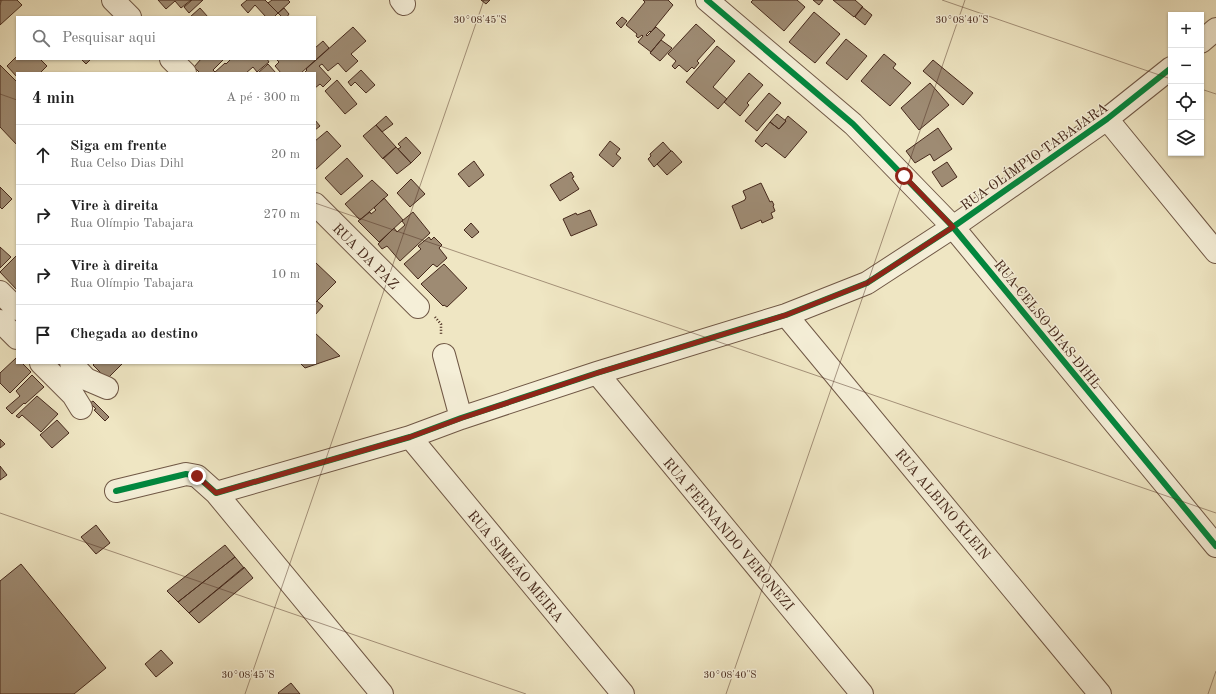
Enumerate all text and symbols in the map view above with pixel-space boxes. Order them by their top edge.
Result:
map controls [1168,12,1204,156]
button: + [1168,12,1204,48]
text: 30°08'45"S [453,15,507,25]
text: 30°08'40"S [935,15,989,25]
search box [16,16,316,60]
icon: search [30,27,52,49]
text: Pesquisar aqui [62,31,156,46]
button: − [1168,48,1204,84]
button: locate [1168,84,1204,120]
text: 4 min [32,90,75,107]
text: A pé · 300 m [226,91,300,104]
street label: RUA OLÍMPIO TABAJARA [957,98,1111,213]
button: layers [1168,120,1204,156]
text: Siga em frente [70,139,167,154]
icon: ahead [32,144,54,166]
text: 20 m [271,148,300,161]
text: Rua Celso Dias Dihl [70,157,184,170]
route start [895,167,913,185]
text: Vire à direita [70,199,158,214]
icon: right [32,204,54,226]
text: 270 m [263,208,300,221]
text: Rua Olímpio Tabajara [70,217,194,230]
street label: RUA DA PAZ [330,221,401,292]
street label: RUA CELSO DIAS DIHL [991,258,1103,392]
text: Vire à direita [70,259,158,274]
icon: right [32,264,54,286]
text: 10 m [271,268,300,281]
text: Rua Olímpio Tabajara [70,277,194,290]
icon: arrive [32,324,54,346]
text: Chegada ao destino [70,327,198,342]
street label: RUA ALBINO KLEIN [892,447,993,563]
street label: RUA FERNANDO VERONEZI [660,456,796,614]
route end [188,467,206,485]
street label: RUA SIMEÃO MEIRA [465,506,568,625]
text: 30°08'45"S [221,670,275,680]
text: 30°08'40"S [703,670,757,680]

